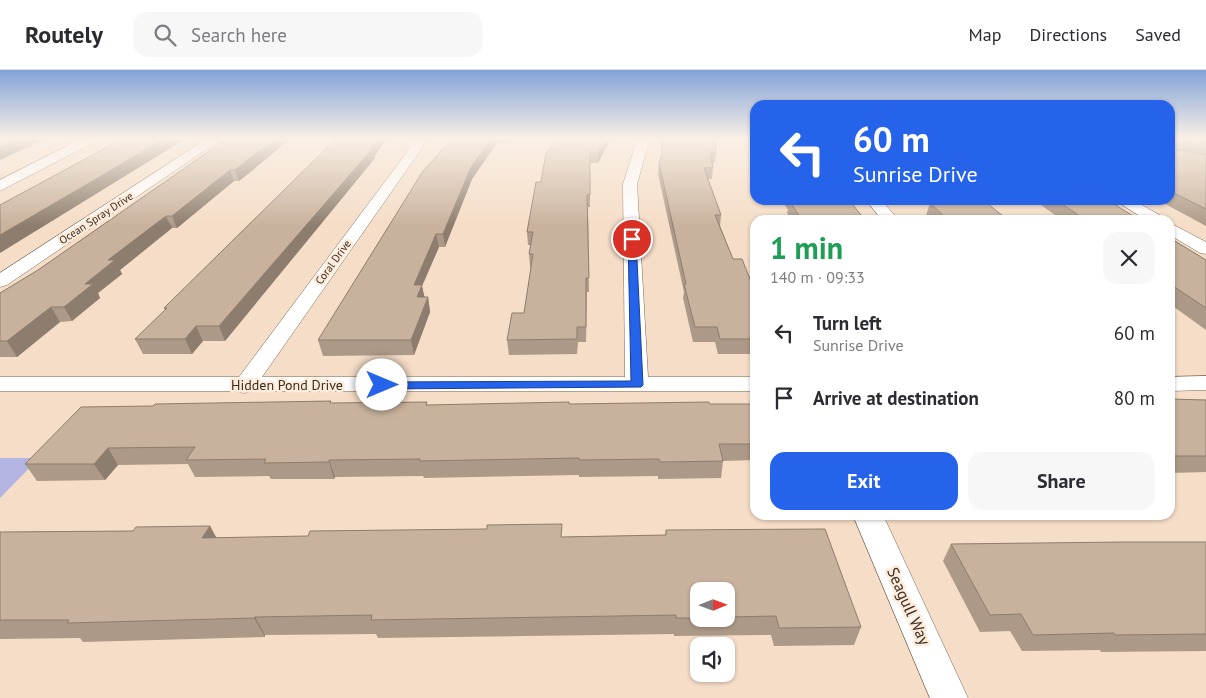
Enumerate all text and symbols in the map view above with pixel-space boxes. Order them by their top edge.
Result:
search box [133,12,483,57]
text: Routely [25,19,103,50]
icon: search [151,21,179,49]
text: Search here [191,23,287,47]
text: Map [969,23,1001,46]
text: Directions [1029,23,1107,46]
text: Saved [1135,23,1181,46]
text: 60 m [853,116,930,162]
icon: left [770,120,835,185]
text: Sunrise Drive [853,160,978,188]
street label: Ocean Spray Drive [56,189,136,247]
pin [611,218,653,260]
icon: arrive [618,225,646,253]
text: 1 min [770,228,843,267]
button: close [1103,232,1155,284]
street label: Coral Drive [312,237,354,287]
text: 140 m · 09:33 [770,267,865,287]
text: Turn left [813,311,882,335]
icon: left [770,319,798,347]
text: 60 m [1114,321,1155,345]
text: Sunrise Drive [813,335,904,355]
position arrow [355,358,407,410]
street label: Hidden Pond Drive [231,376,343,394]
icon: arrive [770,384,798,412]
text: Arrive at destination [813,386,979,410]
text: 80 m [1114,386,1155,410]
button: Exit [770,452,958,510]
button: Share [968,452,1155,510]
street label: Seagull Way [883,564,935,649]
north arrow [690,582,735,628]
map controls [690,582,735,682]
button: sound [690,637,735,682]

